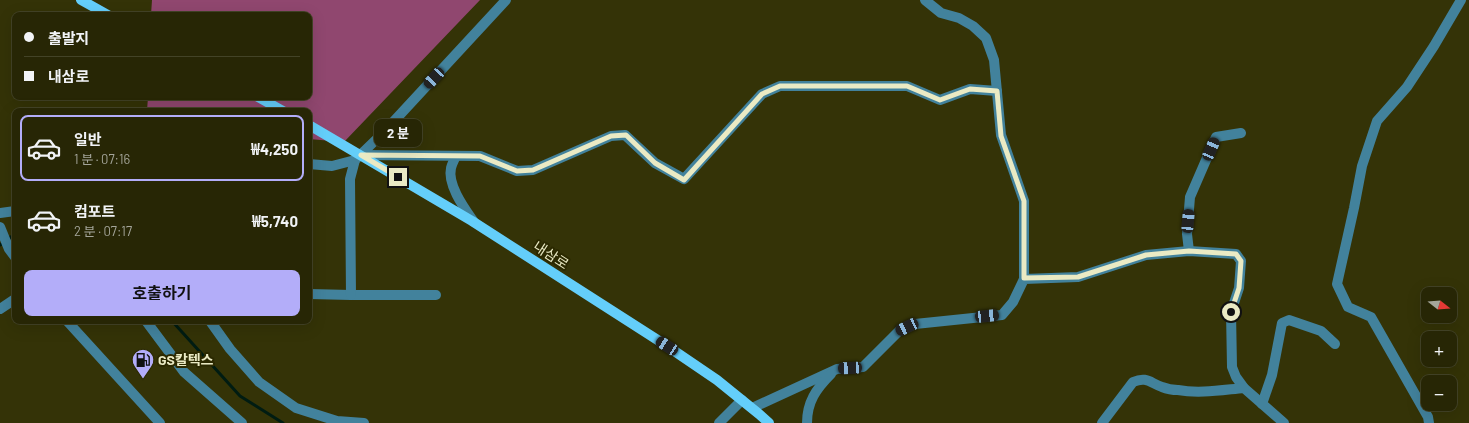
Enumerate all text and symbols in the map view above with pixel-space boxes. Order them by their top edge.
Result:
text: 출발지 [48,29,89,47]
car [421,65,447,91]
text: 내삼로 [48,67,89,85]
callout: 2 분 [374,119,422,147]
text: 2 분 [387,125,409,141]
icon: car [26,130,62,166]
text: 일반 [74,130,102,148]
car [1201,136,1221,162]
text: ₩4,250 [251,140,298,158]
text: 1 분 · 07:16 [74,151,130,167]
route end [389,168,407,186]
icon: car [26,202,62,238]
text: 컴포트 [74,202,115,220]
car [1181,209,1195,233]
text: ₩5,740 [252,212,298,230]
text: 2 분 · 07:17 [74,223,132,239]
street label: 내삼로 [530,237,572,272]
button: 호출하기 [24,270,300,316]
north arrow [1421,287,1457,323]
map controls [1421,287,1457,411]
route start [1222,303,1240,321]
car [974,309,1000,323]
car [894,316,920,338]
button: + [1421,331,1457,367]
car [654,334,680,358]
fuel station icon: GS칼텍스 [130,347,156,380]
place label: GS칼텍스 [158,351,214,368]
car [838,361,862,375]
button: − [1421,375,1457,411]

